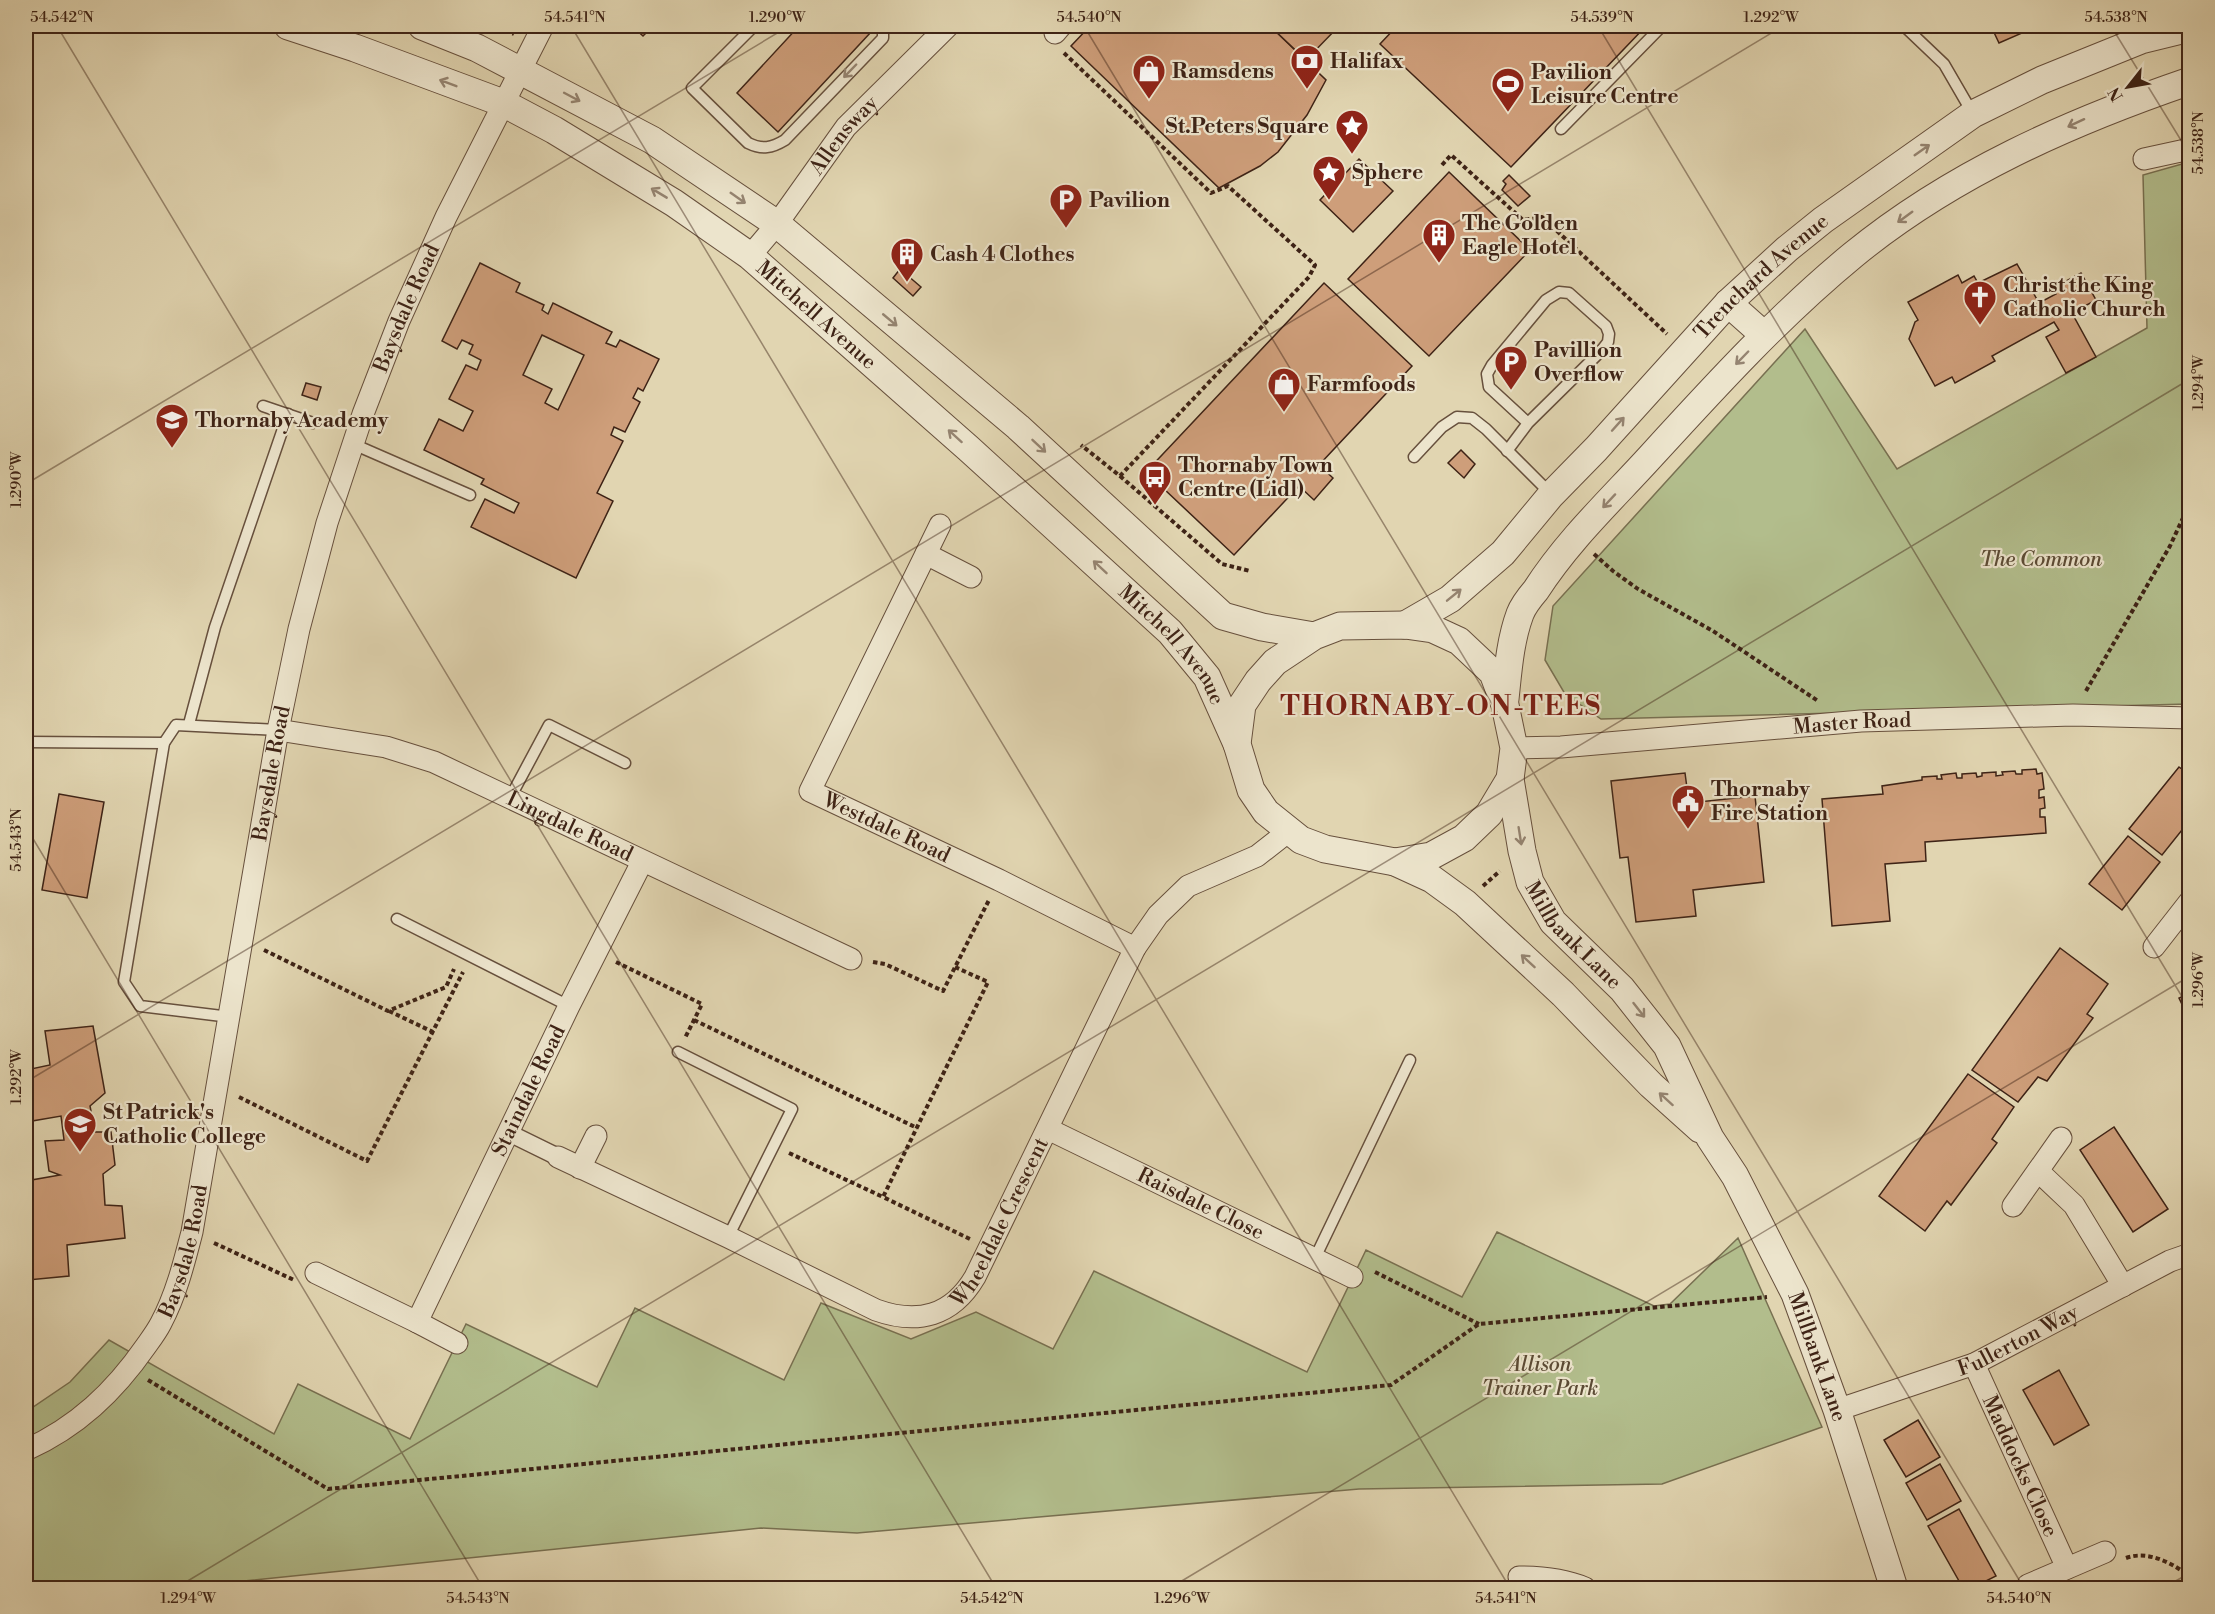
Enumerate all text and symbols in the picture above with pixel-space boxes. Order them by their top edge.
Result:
text: 54.542°N [30,8,94,27]
text: 54.541°N [544,8,606,27]
text: 1.290°W [749,8,806,27]
text: 54.540°N [1057,8,1121,27]
text: 54.539°N [1570,8,1634,27]
text: 1.292°W [1743,8,1799,27]
text: 54.538°N [2084,8,2148,27]
bank icon: Halifax [1289,43,1325,90]
place label: Halifax [1330,49,1404,75]
shop icon: Ramsdens [1131,53,1167,100]
north arrow [2098,57,2158,117]
place label: Ramsdens [1172,59,1274,85]
place label: Pavilion Leisure Centre [1531,60,1679,110]
one-way arrow [843,64,858,79]
sports icon: Pavilion Leisure Centre [1490,66,1526,113]
one-way arrow [439,76,458,87]
text: N [2104,83,2128,105]
street label: Allensway [804,90,884,181]
one-way arrow [563,91,580,103]
place icon: St.Peters Square [1334,108,1370,155]
text: 54.538°N [2189,111,2208,175]
place label: St.Peters Square [1165,114,1329,140]
one-way arrow [2067,118,2085,130]
one-way arrow [1914,144,1930,156]
place icon: Sphere [1311,154,1347,201]
place label: Sphere [1352,160,1423,186]
parking icon: Pavilion [1048,182,1084,229]
one-way arrow [651,187,668,199]
place label: Pavilion [1089,188,1170,214]
one-way arrow [730,192,746,204]
street label: Trenchard Avenue [1689,209,1834,345]
place label: The Golden Eagle Hotel [1462,211,1578,261]
one-way arrow [1897,211,1913,223]
building icon: The Golden Eagle Hotel [1421,217,1457,264]
building icon: Cash 4 Clothes [889,236,925,283]
street label: Baysdale Road [368,240,446,377]
place label: Cash 4 Clothes [930,242,1074,268]
street label: Mitchell Avenue [750,255,882,375]
place label: Christ the King Catholic Church [2003,273,2166,323]
church icon: Christ the King Catholic Church [1962,279,1998,326]
one-way arrow [882,313,897,327]
place label: Pavillion Overflow [1534,338,1624,388]
parking icon: Pavillion Overflow [1493,344,1529,391]
one-way arrow [1735,350,1749,365]
text: 1.294°W [2189,355,2208,411]
shop icon: Farmfoods [1266,366,1302,413]
place label: Farmfoods [1307,372,1416,398]
school or university icon: Thornaby Academy [154,402,190,449]
place label: Thornaby Academy [195,408,389,434]
one-way arrow [1611,417,1625,432]
one-way arrow [947,430,963,443]
one-way arrow [1031,439,1046,454]
text: 1.290°W [7,451,26,508]
place label: Thornaby Town Centre (Lidl) [1178,453,1333,503]
bus stop icon: Thornaby Town Centre (Lidl) [1137,459,1173,506]
one-way arrow [1603,493,1617,508]
park label: The Common [1980,547,2102,573]
one-way arrow [1092,560,1107,575]
street label: Mitchell Avenue [1113,579,1230,709]
one-way arrow [1446,588,1462,601]
district label: THORNABY-ON-TEES [1280,690,1602,724]
street label: Baysdale Road [247,703,297,844]
street label: Master Road [1792,708,1912,741]
place label: Thornaby Fire Station [1711,777,1828,827]
public building icon: Thornaby Fire Station [1670,783,1706,830]
street label: Lingdale Road [502,786,637,868]
street label: Westdale Road [818,787,954,869]
text: 54.543°N [7,808,26,872]
one-way arrow [1514,826,1525,846]
street label: Millbank Lane [1518,877,1627,995]
text: 1.296°W [2189,952,2208,1008]
one-way arrow [1521,954,1536,968]
one-way arrow [1632,1001,1645,1017]
street label: Staindale Road [487,1021,572,1161]
text: 1.292°W [7,1049,26,1105]
one-way arrow [1659,1092,1674,1106]
place label: St Patrick's Catholic College [103,1100,266,1150]
school or university icon: St Patrick's Catholic College [62,1106,98,1153]
street label: Wheeldale Crescent [945,1133,1055,1314]
street label: Raisdale Close [1133,1162,1268,1246]
street label: Baysdale Road [153,1183,214,1323]
street label: Millbank Lane [1781,1289,1852,1425]
street label: Fullerton Way [1954,1299,2084,1383]
park label: Allison Trainer Park [1482,1352,1598,1402]
street label: Maddocks Close [1976,1391,2063,1541]
text: 1.294°W [160,1589,216,1608]
text: 54.543°N [446,1589,510,1608]
text: 54.542°N [960,1589,1024,1608]
text: 1.296°W [1154,1589,1210,1608]
text: 54.541°N [1475,1589,1537,1608]
text: 54.540°N [1987,1589,2051,1608]

